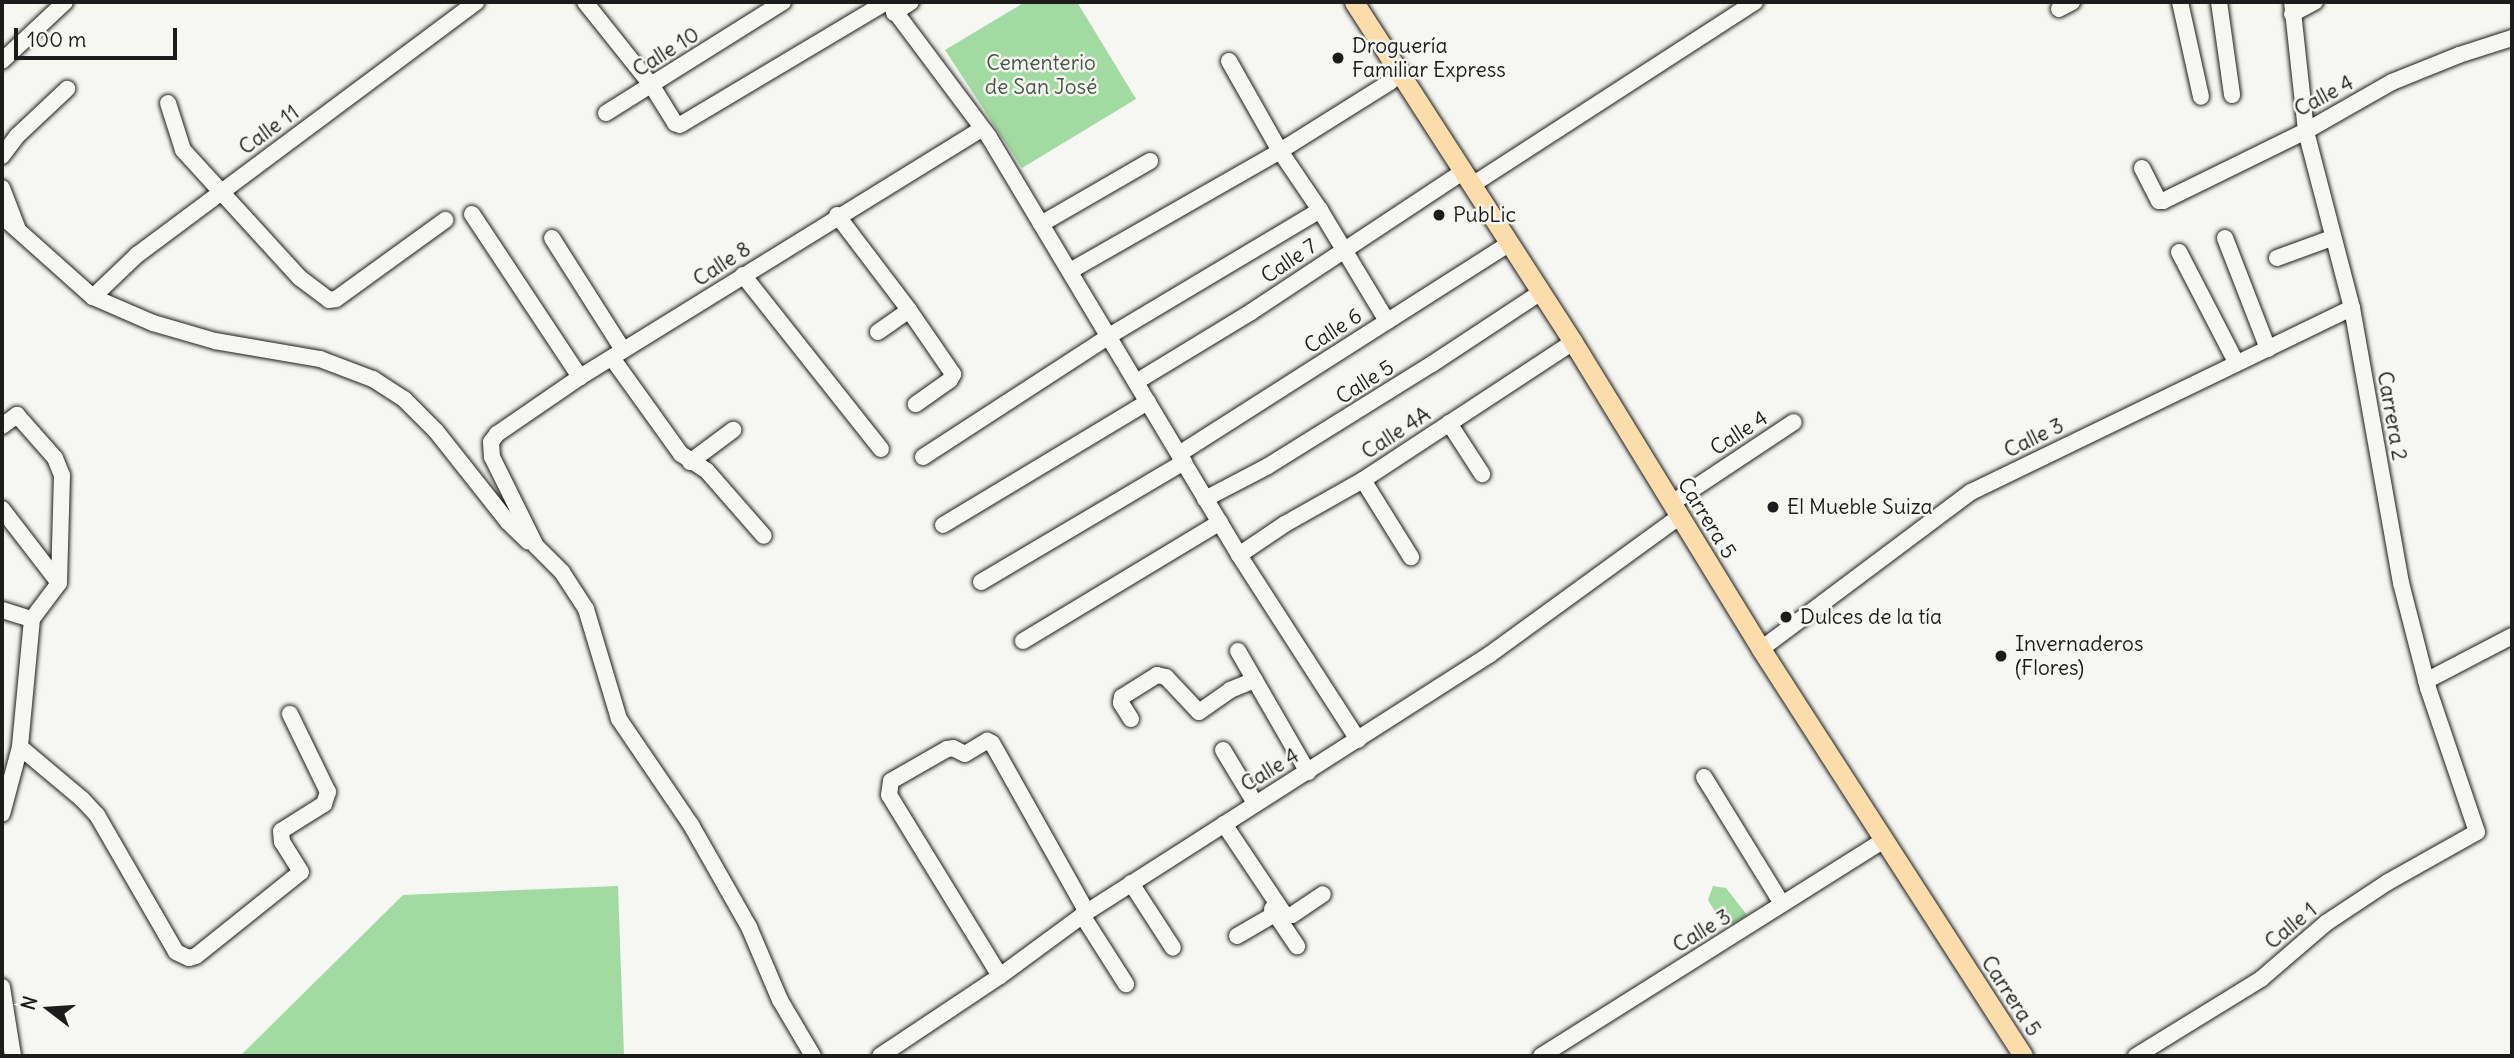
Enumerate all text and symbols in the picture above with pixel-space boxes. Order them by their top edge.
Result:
scale bar [18,14,180,58]
street label: Calle 10 [628,22,704,82]
text: 100 m [27,26,86,53]
place label: Droguería Familiar Express [1352,33,1506,83]
park label: Cementerio de San José [985,50,1097,100]
marker: Droguería Familiar Express [1330,50,1346,66]
street label: Calle 4 [2290,70,2358,122]
street label: Calle 11 [234,100,304,160]
place label: PubLic [1453,202,1516,228]
marker: PubLic [1431,207,1447,223]
street label: Calle 7 [1256,233,1322,289]
street label: Calle 8 [689,236,755,292]
street label: Calle 6 [1300,303,1366,359]
street label: Calle 5 [1331,355,1399,409]
street label: Carrera 2 [2372,369,2412,463]
street label: Calle 4A [1357,401,1435,465]
street label: Calle 4 [1706,405,1772,461]
street label: Calle 3 [2000,413,2068,463]
street label: Carrera 5 [1672,473,1742,563]
place label: El Mueble Suiza [1787,494,1933,520]
marker: El Mueble Suiza [1765,499,1781,515]
place label: Dulces de la tía [1800,604,1942,630]
marker: Dulces de la tía [1778,609,1794,625]
place label: Invernaderos (Flores) [2015,631,2143,681]
marker: Invernaderos (Flores) [1993,648,2009,664]
street label: Calle 4 [1236,743,1304,797]
street label: Calle 1 [2260,897,2322,955]
street label: Calle 3 [1668,904,1736,958]
street label: Carrera 5 [1976,951,2046,1041]
north arrow [14,974,84,1044]
text: N [16,993,42,1013]

